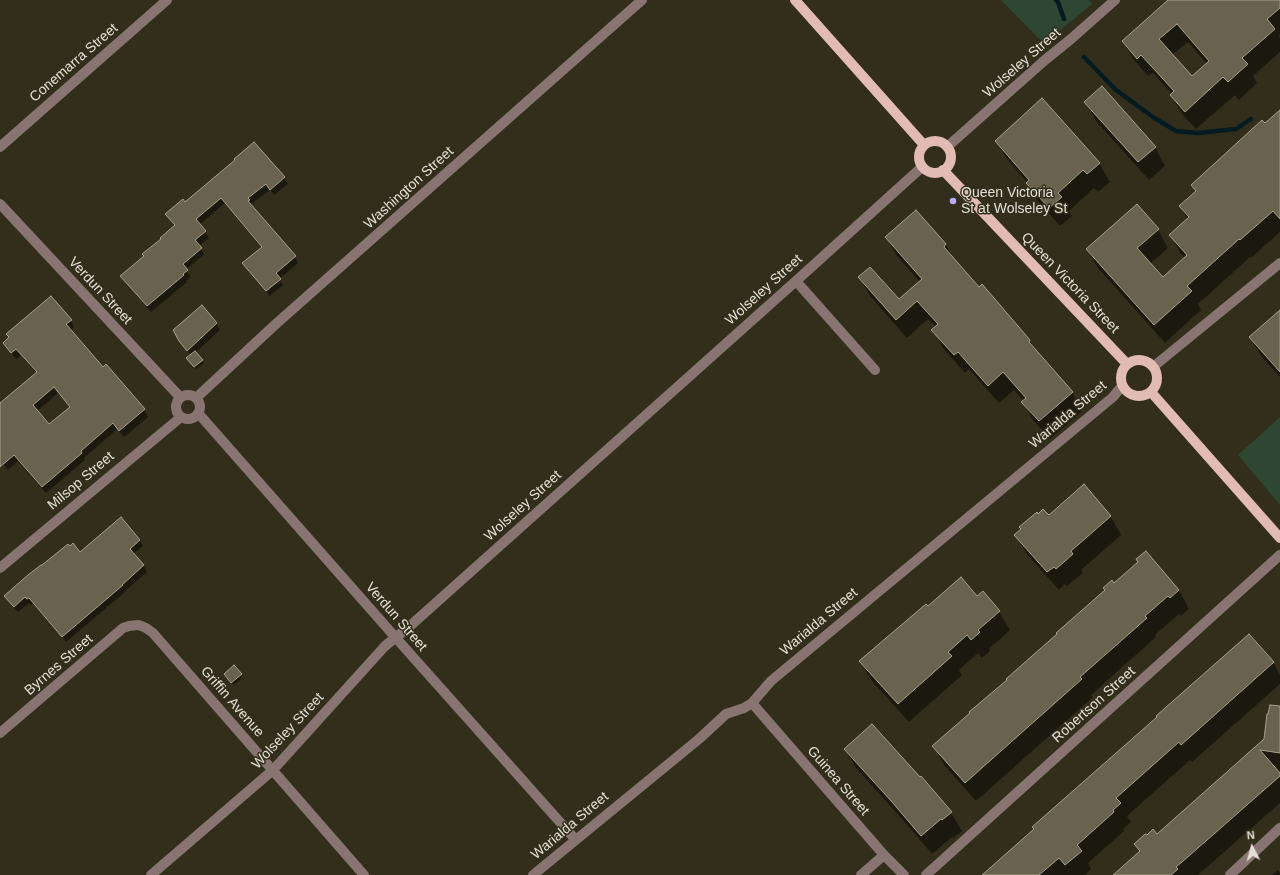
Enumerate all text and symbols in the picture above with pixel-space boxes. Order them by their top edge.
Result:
street label: Conemarra Street [27,20,121,106]
street label: Wolseley Street [980,25,1064,101]
street label: Washington Street [361,143,457,233]
place label: Queen Victoria St at Wolseley St [961,185,1067,218]
marker: Queen Victoria St at Wolseley St [948,196,958,206]
street label: Queen Victoria Street [1018,229,1122,337]
street label: Wolseley Street [722,251,806,329]
street label: Verdun Street [65,254,135,328]
street label: Warialda Street [1026,378,1110,452]
street label: Milsop Street [44,448,118,514]
street label: Wolseley Street [481,467,565,545]
street label: Verdun Street [362,579,430,655]
street label: Warialda Street [777,585,861,659]
street label: Byrnes Street [21,631,97,699]
street label: Griffin Avenue [197,663,267,741]
street label: Robertson Street [1049,663,1139,747]
street label: Wolseley Street [249,690,327,772]
street label: Guinea Street [803,743,873,819]
street label: Warialda Street [528,789,612,863]
north arrow [1232,827,1272,867]
text: N [1246,829,1255,841]

